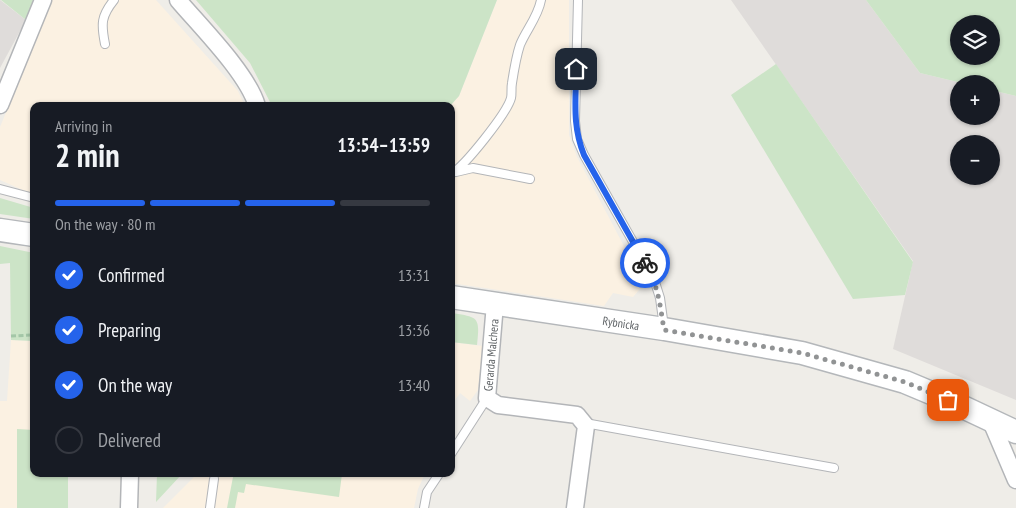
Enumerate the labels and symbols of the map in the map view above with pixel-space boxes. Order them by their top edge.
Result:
pin [555,48,597,90]
courier [620,238,670,288]
street label: Rybnicka [602,312,641,333]
street label: Gerarda Malchera [480,318,502,392]
pin [927,379,969,421]

